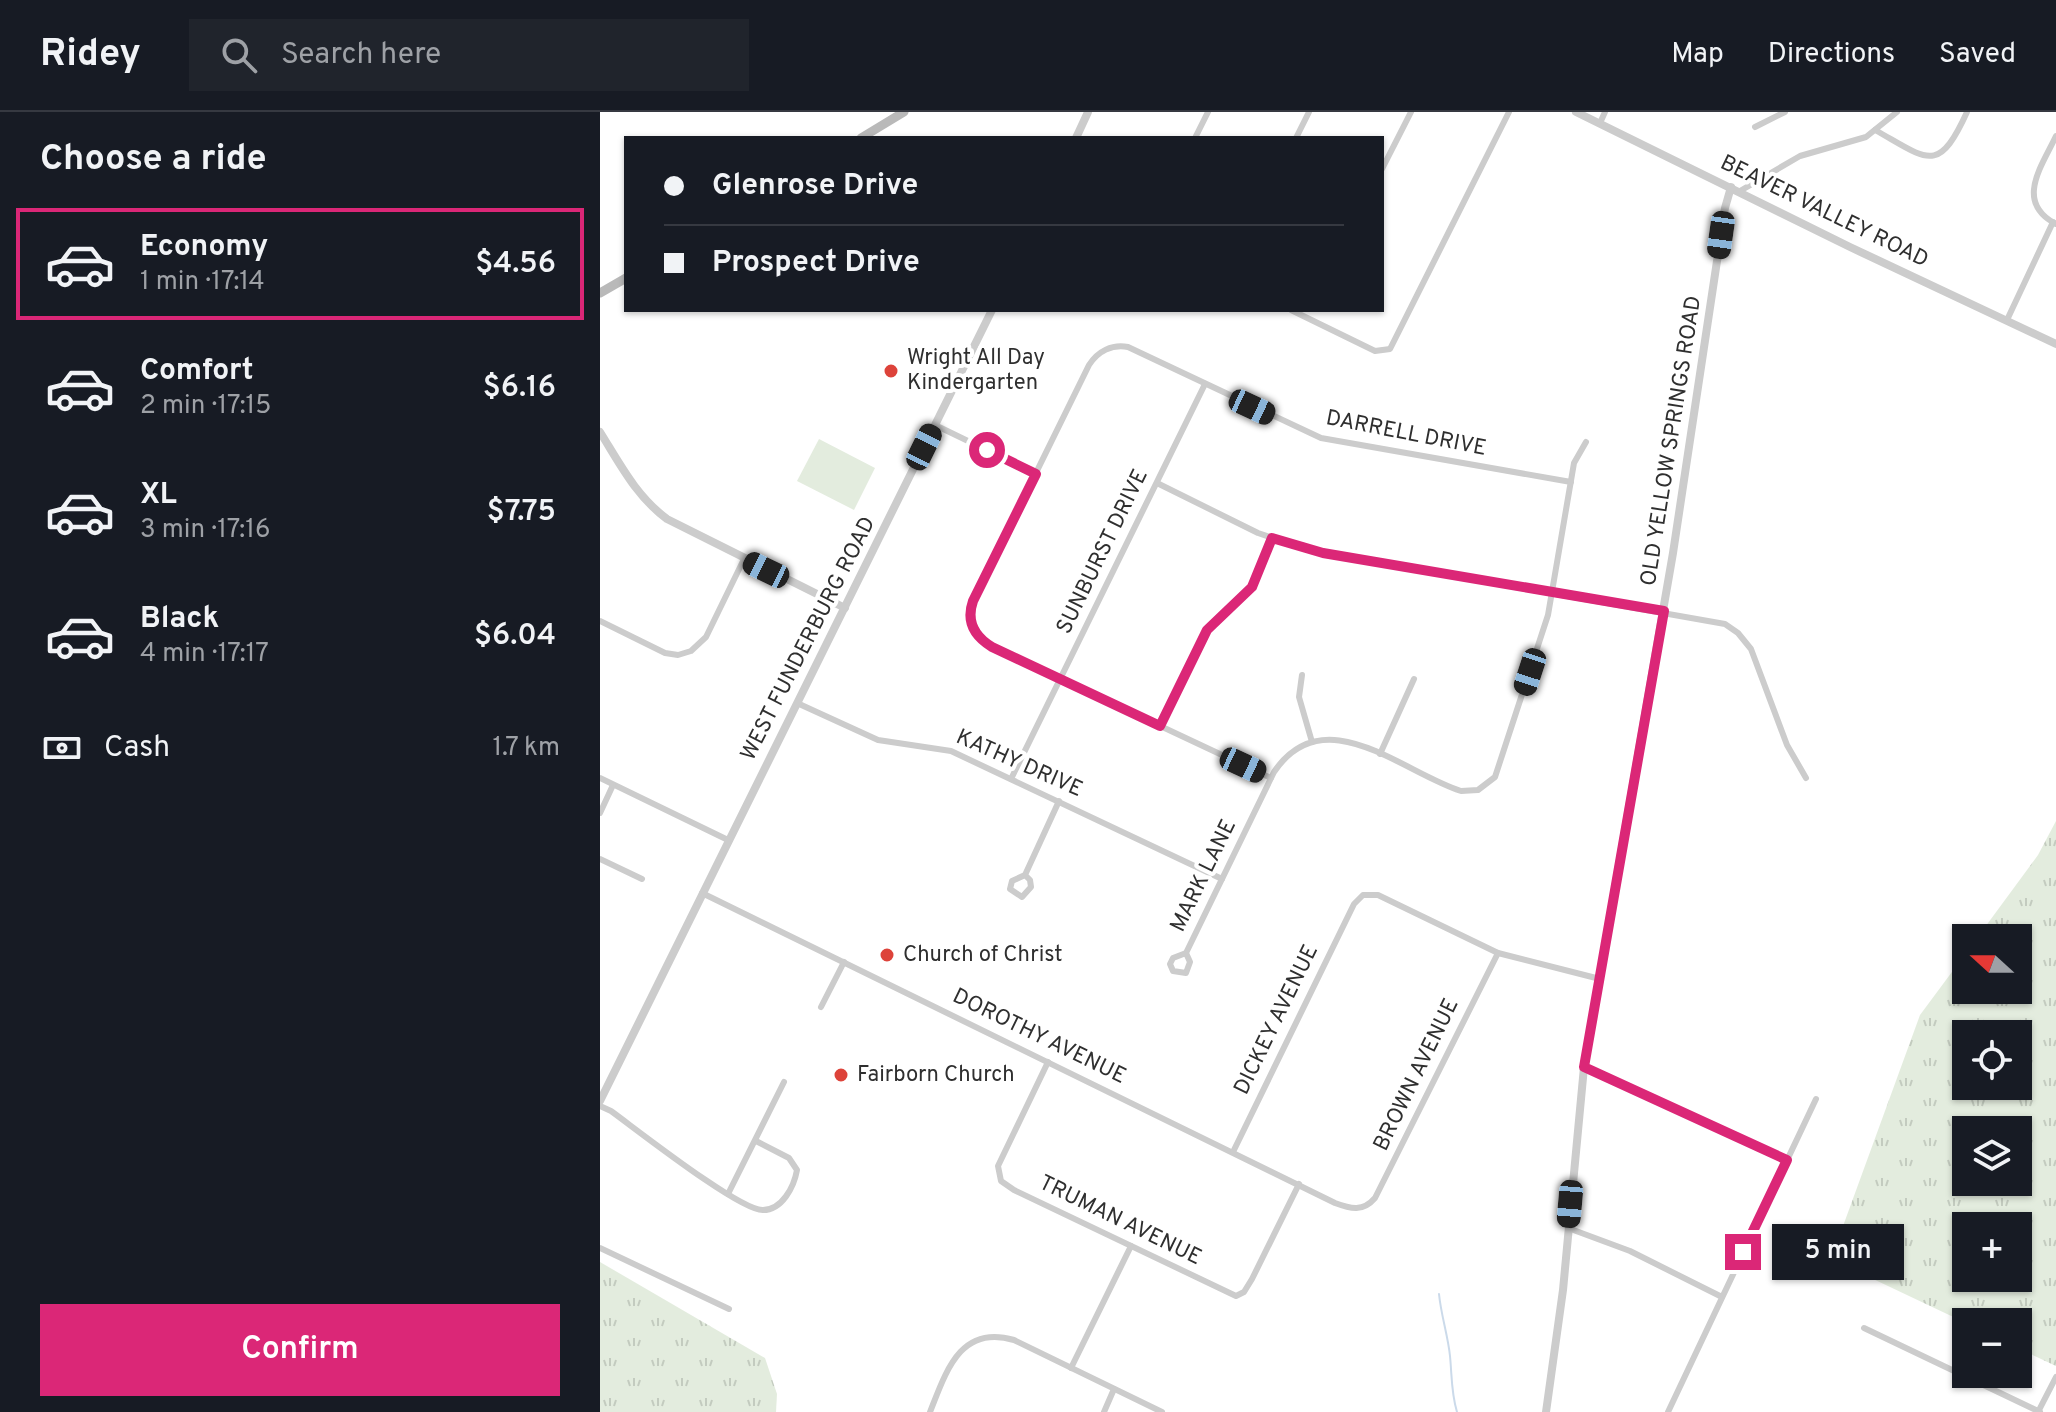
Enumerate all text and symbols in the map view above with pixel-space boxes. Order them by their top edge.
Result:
search box [189,19,749,91]
text: Ridey [40,31,141,80]
icon: search [217,33,261,77]
text: Search here [281,37,441,74]
text: Map [1671,37,1724,73]
text: Directions [1768,37,1895,73]
text: Saved [1939,37,2016,73]
text: Choose a ride [40,137,266,183]
street label: BEAVER VALLEY ROAD [1715,150,1933,274]
text: Glenrose Drive [712,168,918,205]
car [1706,210,1736,260]
icon: car [44,228,116,300]
text: Economy [140,229,268,266]
text: Prospect Drive [712,245,920,282]
text: $4.56 [475,246,556,283]
text: 1 min · 17:14 [140,266,265,299]
street label: OLD YELLOW SPRINGS ROAD [1636,294,1708,588]
place label: Wright All Day Kindergarten [907,345,1045,397]
icon: car [44,352,116,424]
text: Comfort [140,353,253,390]
marker: Wright All Day Kindergarten [882,362,900,380]
text: $6.16 [483,370,556,407]
car [1225,386,1279,428]
text: 2 min · 17:15 [140,390,271,423]
street label: DARRELL DRIVE [1323,405,1489,463]
car [903,420,945,474]
route start [969,432,1005,468]
street label: SUNBURST DRIVE [1051,465,1155,639]
icon: car [44,476,116,548]
text: XL [140,477,177,514]
text: $7.75 [487,494,556,531]
street label: WEST FUNDERBURG ROAD [736,513,882,765]
text: 3 min · 17:16 [140,514,270,547]
car [739,549,793,591]
icon: car [44,600,116,672]
text: Black [140,601,219,638]
text: $6.04 [474,618,556,655]
text: 4 min · 17:17 [140,638,269,671]
car [1511,645,1549,699]
street label: KATHY DRIVE [952,724,1086,804]
icon: cash [40,726,84,770]
text: Cash [104,730,170,767]
text: 1.7 km [493,732,560,765]
car [1216,744,1270,786]
street label: MARK LANE [1165,815,1243,937]
north arrow [1952,924,2032,1004]
map controls [1952,924,2032,1388]
street label: DICKEY AVENUE [1229,940,1325,1100]
place label: Church of Christ [903,942,1063,969]
marker: Church of Christ [878,946,896,964]
street label: DOROTHY AVENUE [948,983,1130,1091]
street label: BROWN AVENUE [1368,994,1466,1156]
button: locate [1952,1020,2032,1100]
place label: Fairborn Church [857,1062,1015,1089]
marker: Fairborn Church [832,1066,850,1084]
button: layers [1952,1116,2032,1196]
street label: TRUMAN AVENUE [1034,1170,1206,1272]
car [1556,1179,1584,1229]
button: + [1952,1212,2032,1292]
callout: 5 min [1771,1224,1903,1280]
route end [1725,1234,1761,1270]
text: 5 min [1804,1235,1872,1268]
button: Confirm [40,1304,560,1396]
button: − [1952,1308,2032,1388]

